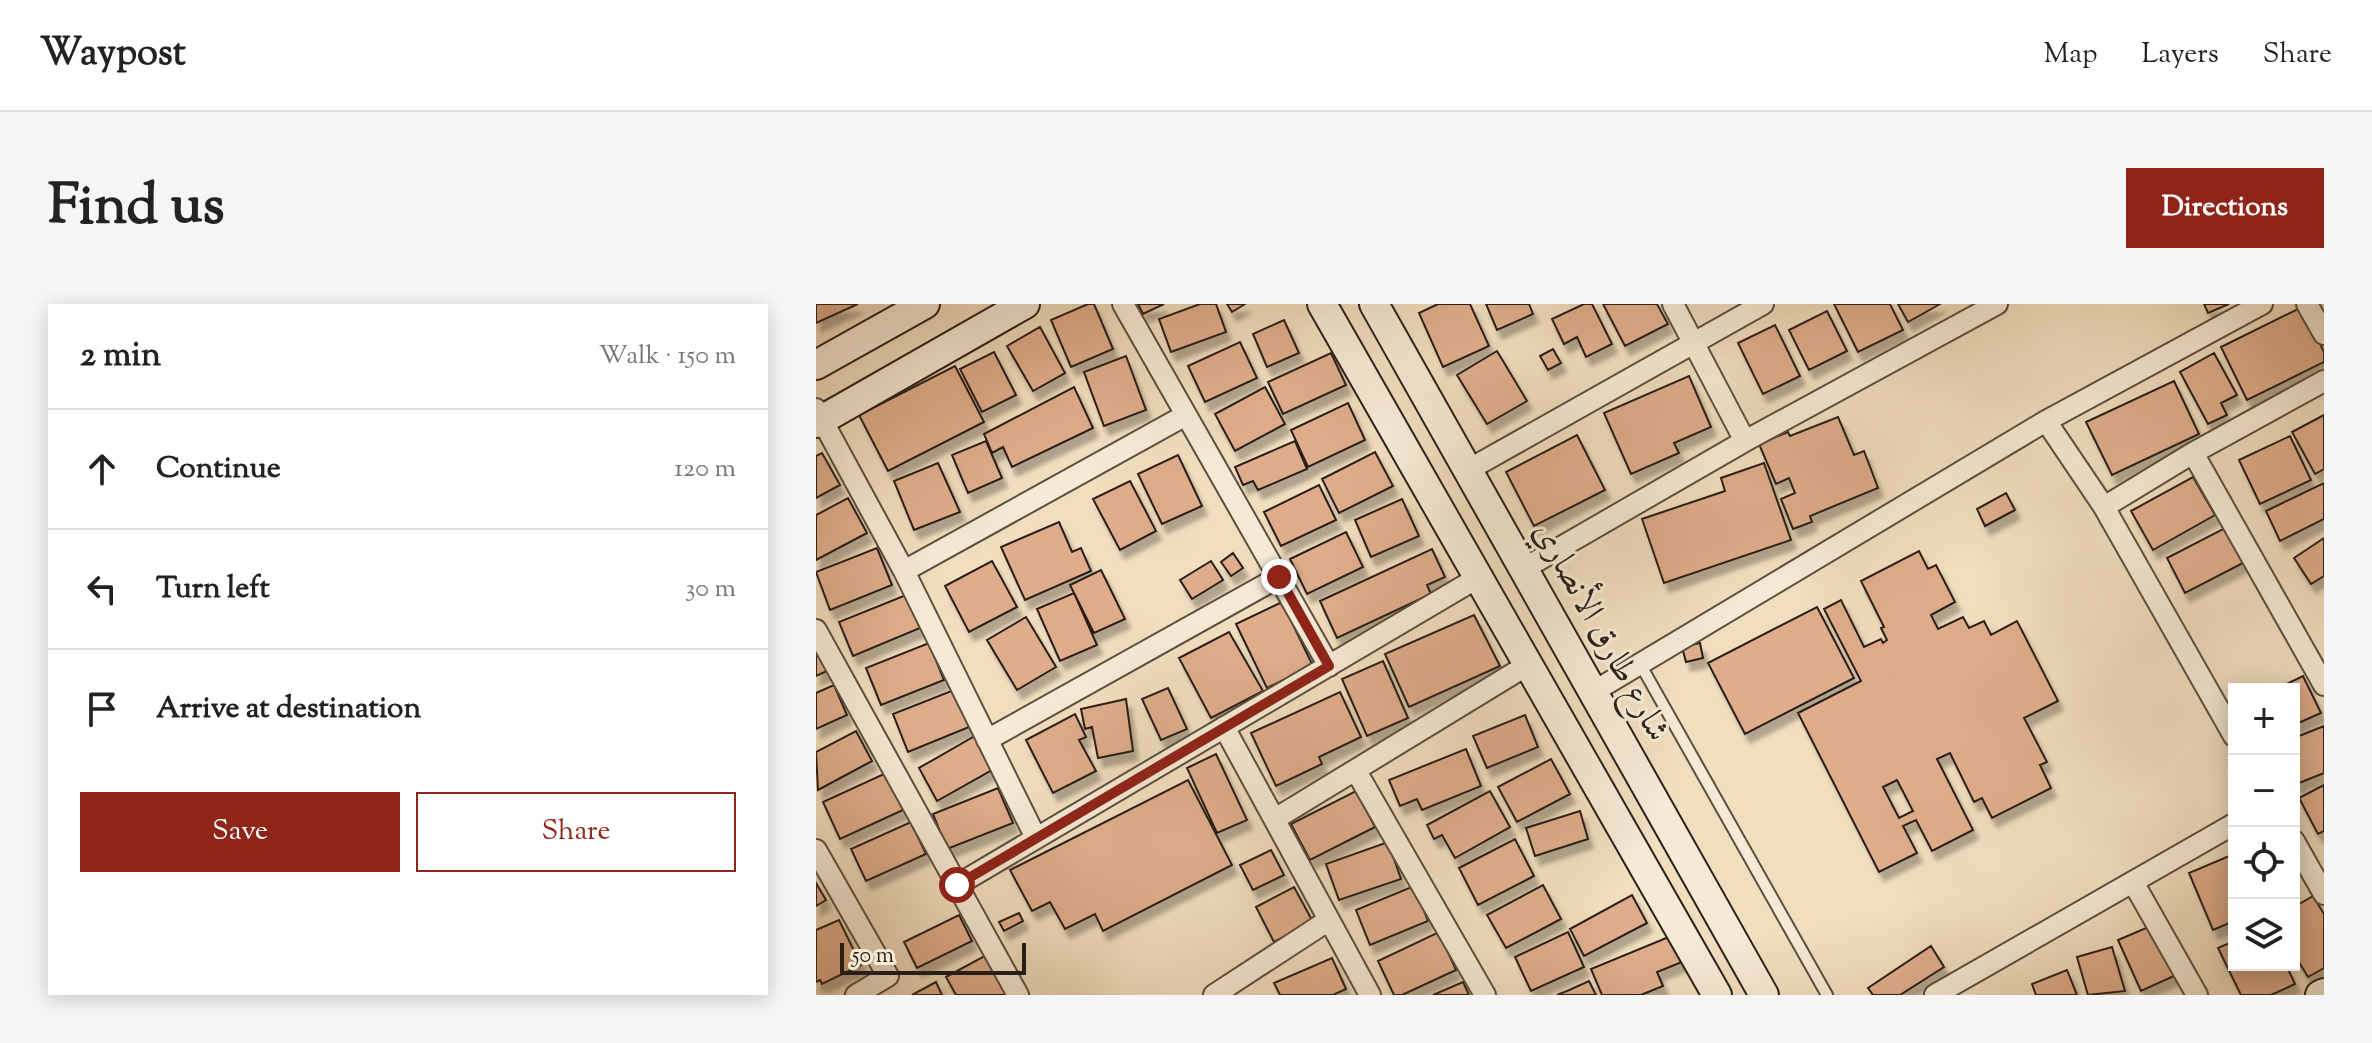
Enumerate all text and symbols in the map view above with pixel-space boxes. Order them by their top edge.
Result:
text: Waypost [40,28,186,82]
text: Map [2044,35,2097,75]
text: Layers [2141,35,2219,75]
text: Share [2263,35,2332,75]
text: Find us [48,168,224,249]
button: Directions [2126,168,2324,248]
text: 2 min [80,332,161,381]
text: Walk · 150 m [599,338,736,375]
icon: ahead [80,447,124,491]
text: Continue [156,448,281,491]
text: 120 m [674,451,736,488]
street label: شارع طارق الأنصاري [1518,512,1683,752]
route end [1261,559,1297,595]
icon: left [80,567,124,611]
text: Turn left [156,568,270,611]
text: 30 m [685,571,736,608]
map controls [2228,683,2300,971]
button: + [2228,683,2300,755]
icon: arrive [80,687,124,731]
text: Arrive at destination [156,688,421,731]
button: − [2228,755,2300,827]
button: Save [80,792,400,872]
button: Share [416,792,736,872]
button: locate [2228,827,2300,899]
route start [939,867,975,903]
button: layers [2228,899,2300,971]
scale bar [840,939,1026,975]
text: 50 m [852,941,894,973]

